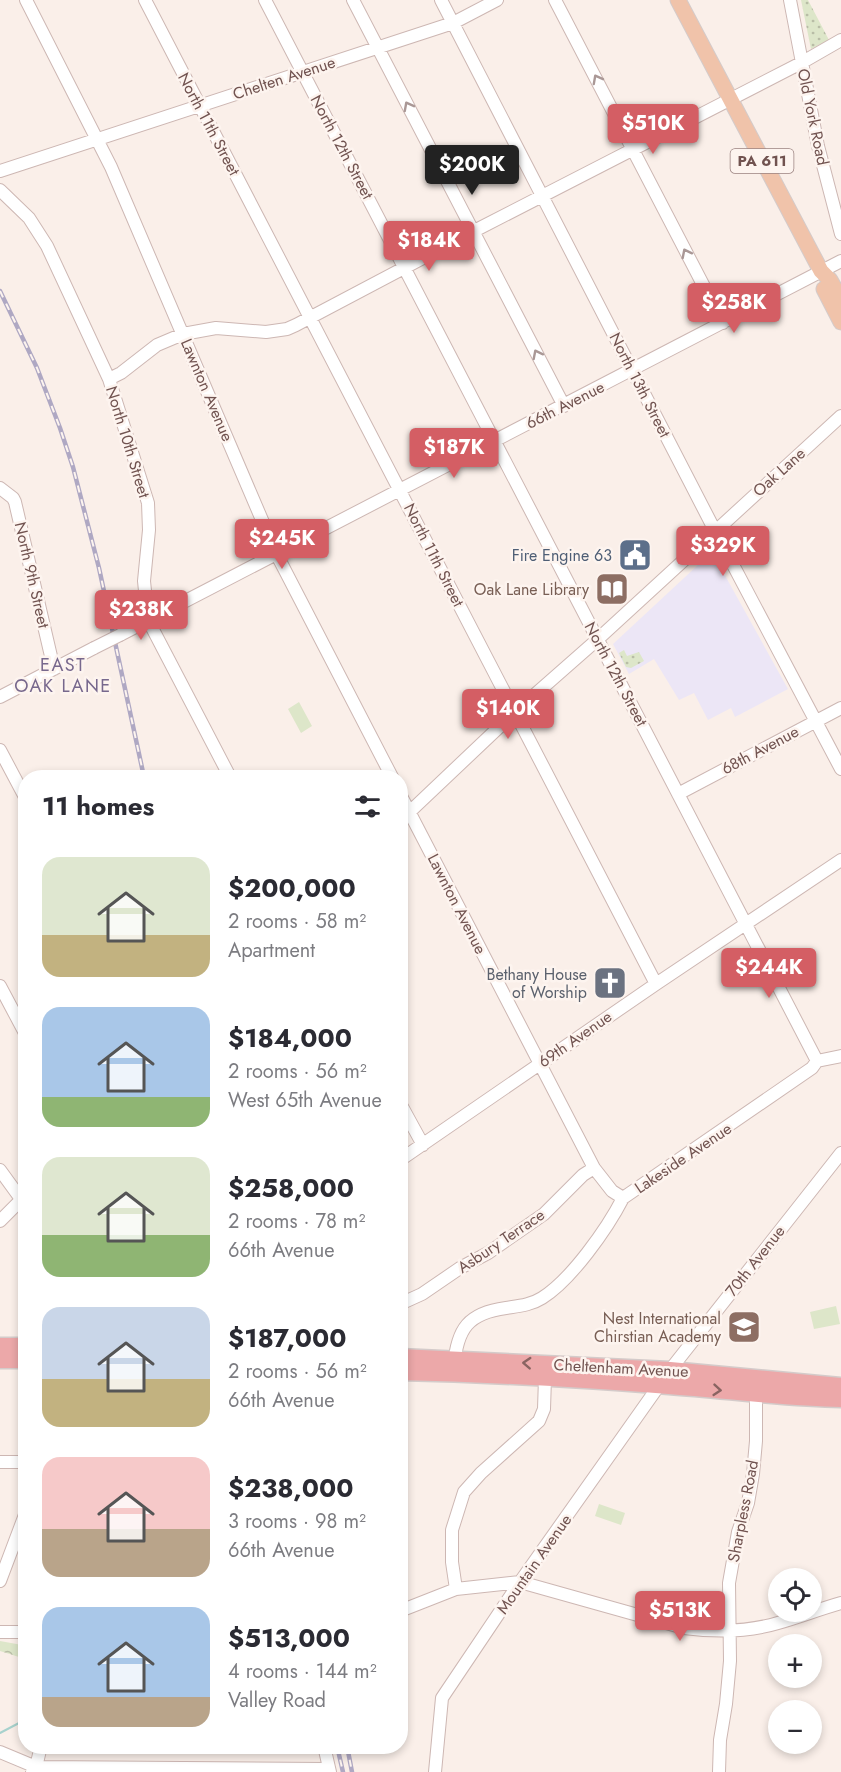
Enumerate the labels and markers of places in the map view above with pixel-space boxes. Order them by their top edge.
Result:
pin: $510K [611,104,695,155]
pin: $200K [430,145,514,196]
pin: $184K [387,221,471,272]
pin: $258K [692,283,776,334]
pin: $187K [412,428,496,479]
pin: $245K [240,519,324,570]
pin: $329K [681,526,765,577]
public building icon: Fire Engine 63 [617,537,653,573]
place label: Fire Engine 63 [512,544,612,567]
library icon: Oak Lane Library [594,571,630,607]
place label: Oak Lane Library [474,578,590,601]
pin: $238K [99,590,183,641]
pin: $140K [466,689,550,740]
pin: $244K [727,948,811,999]
place label: Bethany House of Worship [486,963,587,1004]
church icon: Bethany House of Worship [592,965,628,1001]
place label: Nest International Chirstian Academy [594,1307,722,1348]
school or university icon: Nest International Chirstian Academy [726,1309,762,1345]
pin: $513K [638,1591,722,1642]

